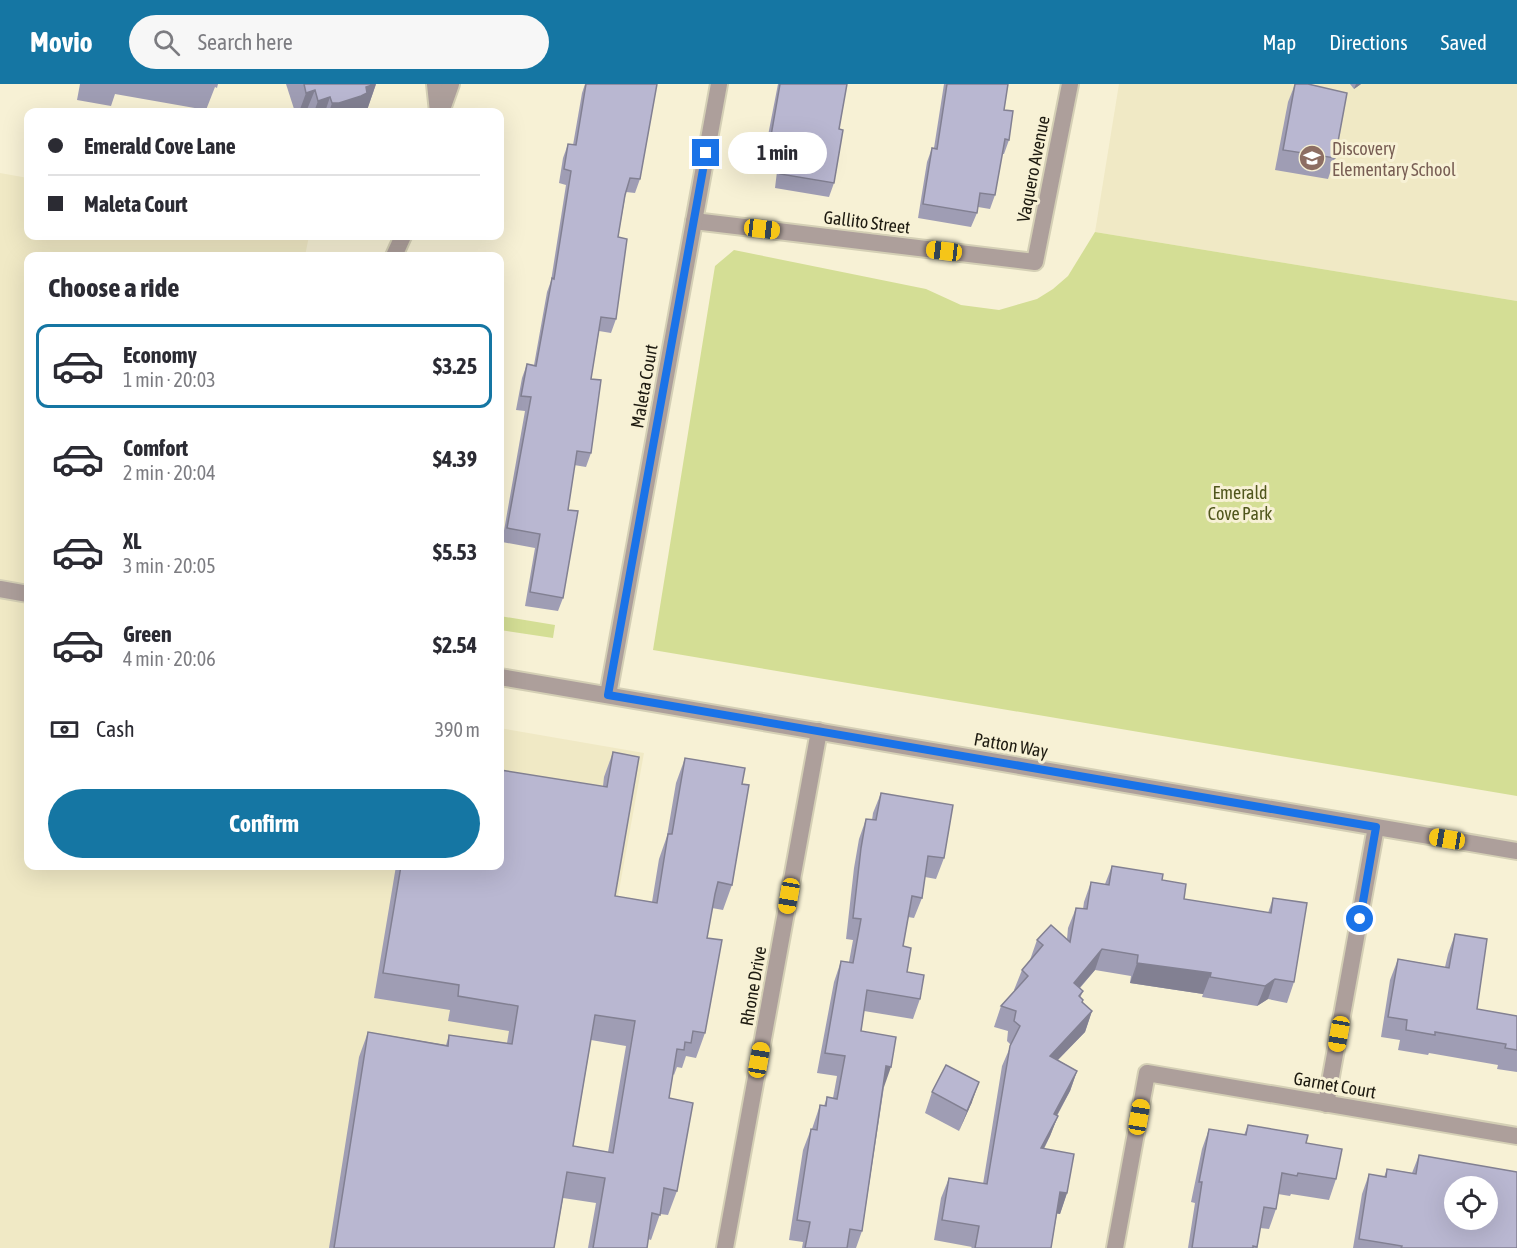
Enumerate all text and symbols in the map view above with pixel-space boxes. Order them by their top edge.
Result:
search box [129,15,549,69]
text: Movio [30,26,93,58]
icon: search [150,26,183,59]
text: Search here [198,29,293,55]
text: Map [1262,30,1296,54]
text: Directions [1329,30,1408,54]
text: Saved [1441,30,1487,54]
street label: Vaquero Avenue [1012,114,1054,224]
callout: 1 min [727,132,826,174]
text: Emerald Cove Lane [84,133,236,159]
place label: Discovery Elementary School [1332,138,1456,180]
route end [692,139,719,166]
text: 1 min [757,141,798,164]
school or university icon: Discovery Elementary School [1297,143,1327,173]
text: Maleta Court [84,191,188,217]
street label: Gallito Street [823,206,911,238]
car [743,218,781,240]
car [925,240,963,262]
text: Choose a ride [48,272,180,303]
icon: car [51,339,105,393]
text: Economy [123,342,197,368]
street label: Maleta Court [626,342,662,430]
text: $3.25 [433,353,477,379]
text: 1 min · 20:03 [123,368,216,391]
icon: car [51,432,105,486]
text: Comfort [123,435,188,461]
text: $4.39 [433,446,477,472]
text: 2 min · 20:04 [123,461,216,484]
park label: Emerald Cove Park [1208,482,1272,524]
icon: car [51,525,105,579]
text: XL [123,528,141,554]
text: $5.53 [433,539,477,565]
text: 3 min · 20:05 [123,554,216,577]
icon: car [51,618,105,672]
text: Green [123,621,172,647]
text: $2.54 [433,632,477,658]
text: 4 min · 20:06 [123,647,216,670]
icon: cash [48,713,81,746]
text: Cash [96,716,135,742]
text: 390 m [435,718,480,741]
street label: Patton Way [972,728,1050,762]
button: Confirm [48,789,480,858]
car [1428,827,1466,851]
car [777,877,801,915]
route start [1346,905,1373,932]
street label: Rhone Drive [736,945,770,1027]
car [1327,1015,1351,1053]
car [747,1041,771,1079]
street label: Garnet Court [1292,1067,1378,1103]
car [1127,1098,1151,1136]
map controls [1444,1176,1498,1230]
button: locate [1444,1176,1498,1230]

